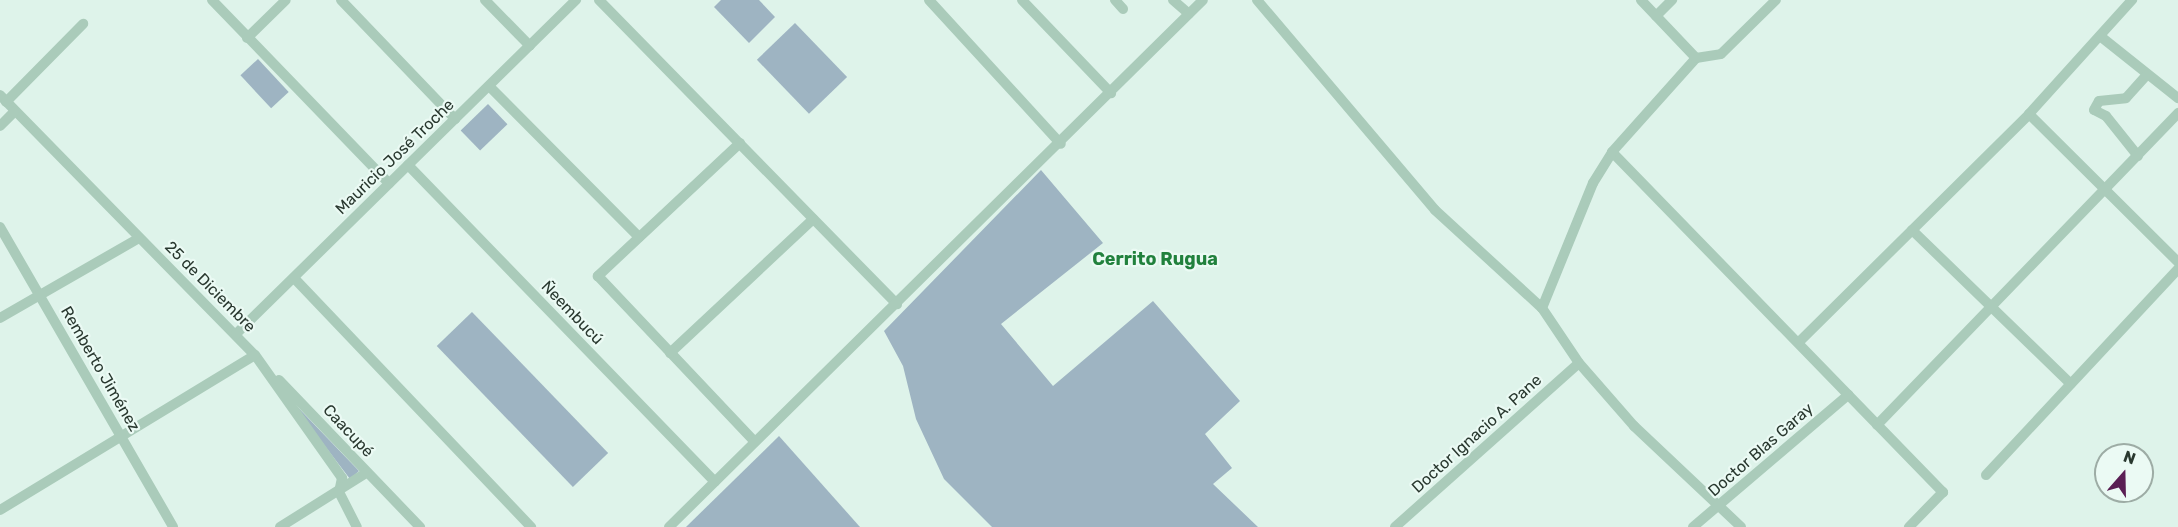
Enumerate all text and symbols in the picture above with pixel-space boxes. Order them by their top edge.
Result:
street label: Mauricio José Troche [332,95,458,219]
street label: 25 de Diciembre [161,238,259,336]
district label: Cerrito Rugua [1092,248,1218,270]
street label: Ñeembucú [537,277,607,349]
street label: Remberto Jiménez [56,303,144,435]
street label: Doctor Ignacio A. Pane [1408,370,1546,498]
street label: Doctor Blas Garay [1704,399,1818,501]
street label: Caacupé [319,401,377,461]
north arrow [2094,443,2154,503]
text: N [2121,447,2138,468]

